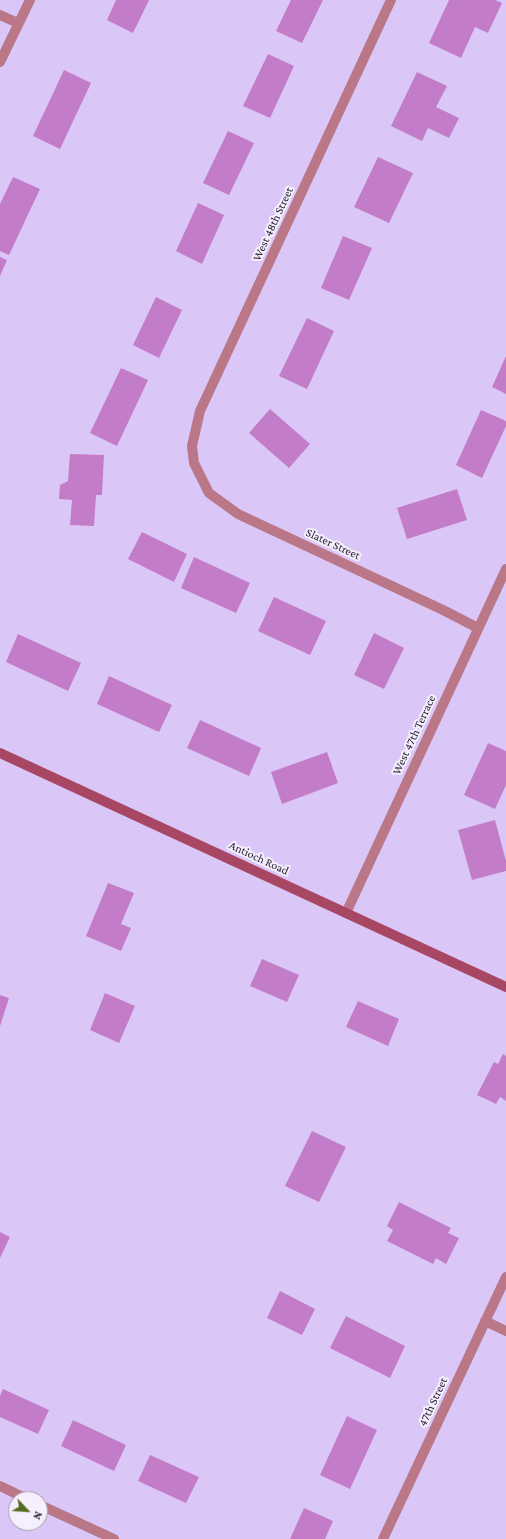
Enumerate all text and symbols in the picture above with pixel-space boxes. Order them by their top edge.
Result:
street label: West 48th Street [250,185,296,263]
street label: Slater Street [304,525,362,563]
street label: West 47th Terrace [389,693,439,777]
street label: Antioch Road [227,838,291,878]
street label: 47th Street [415,1375,451,1429]
north arrow [8,1491,48,1531]
text: N [31,1510,45,1522]

